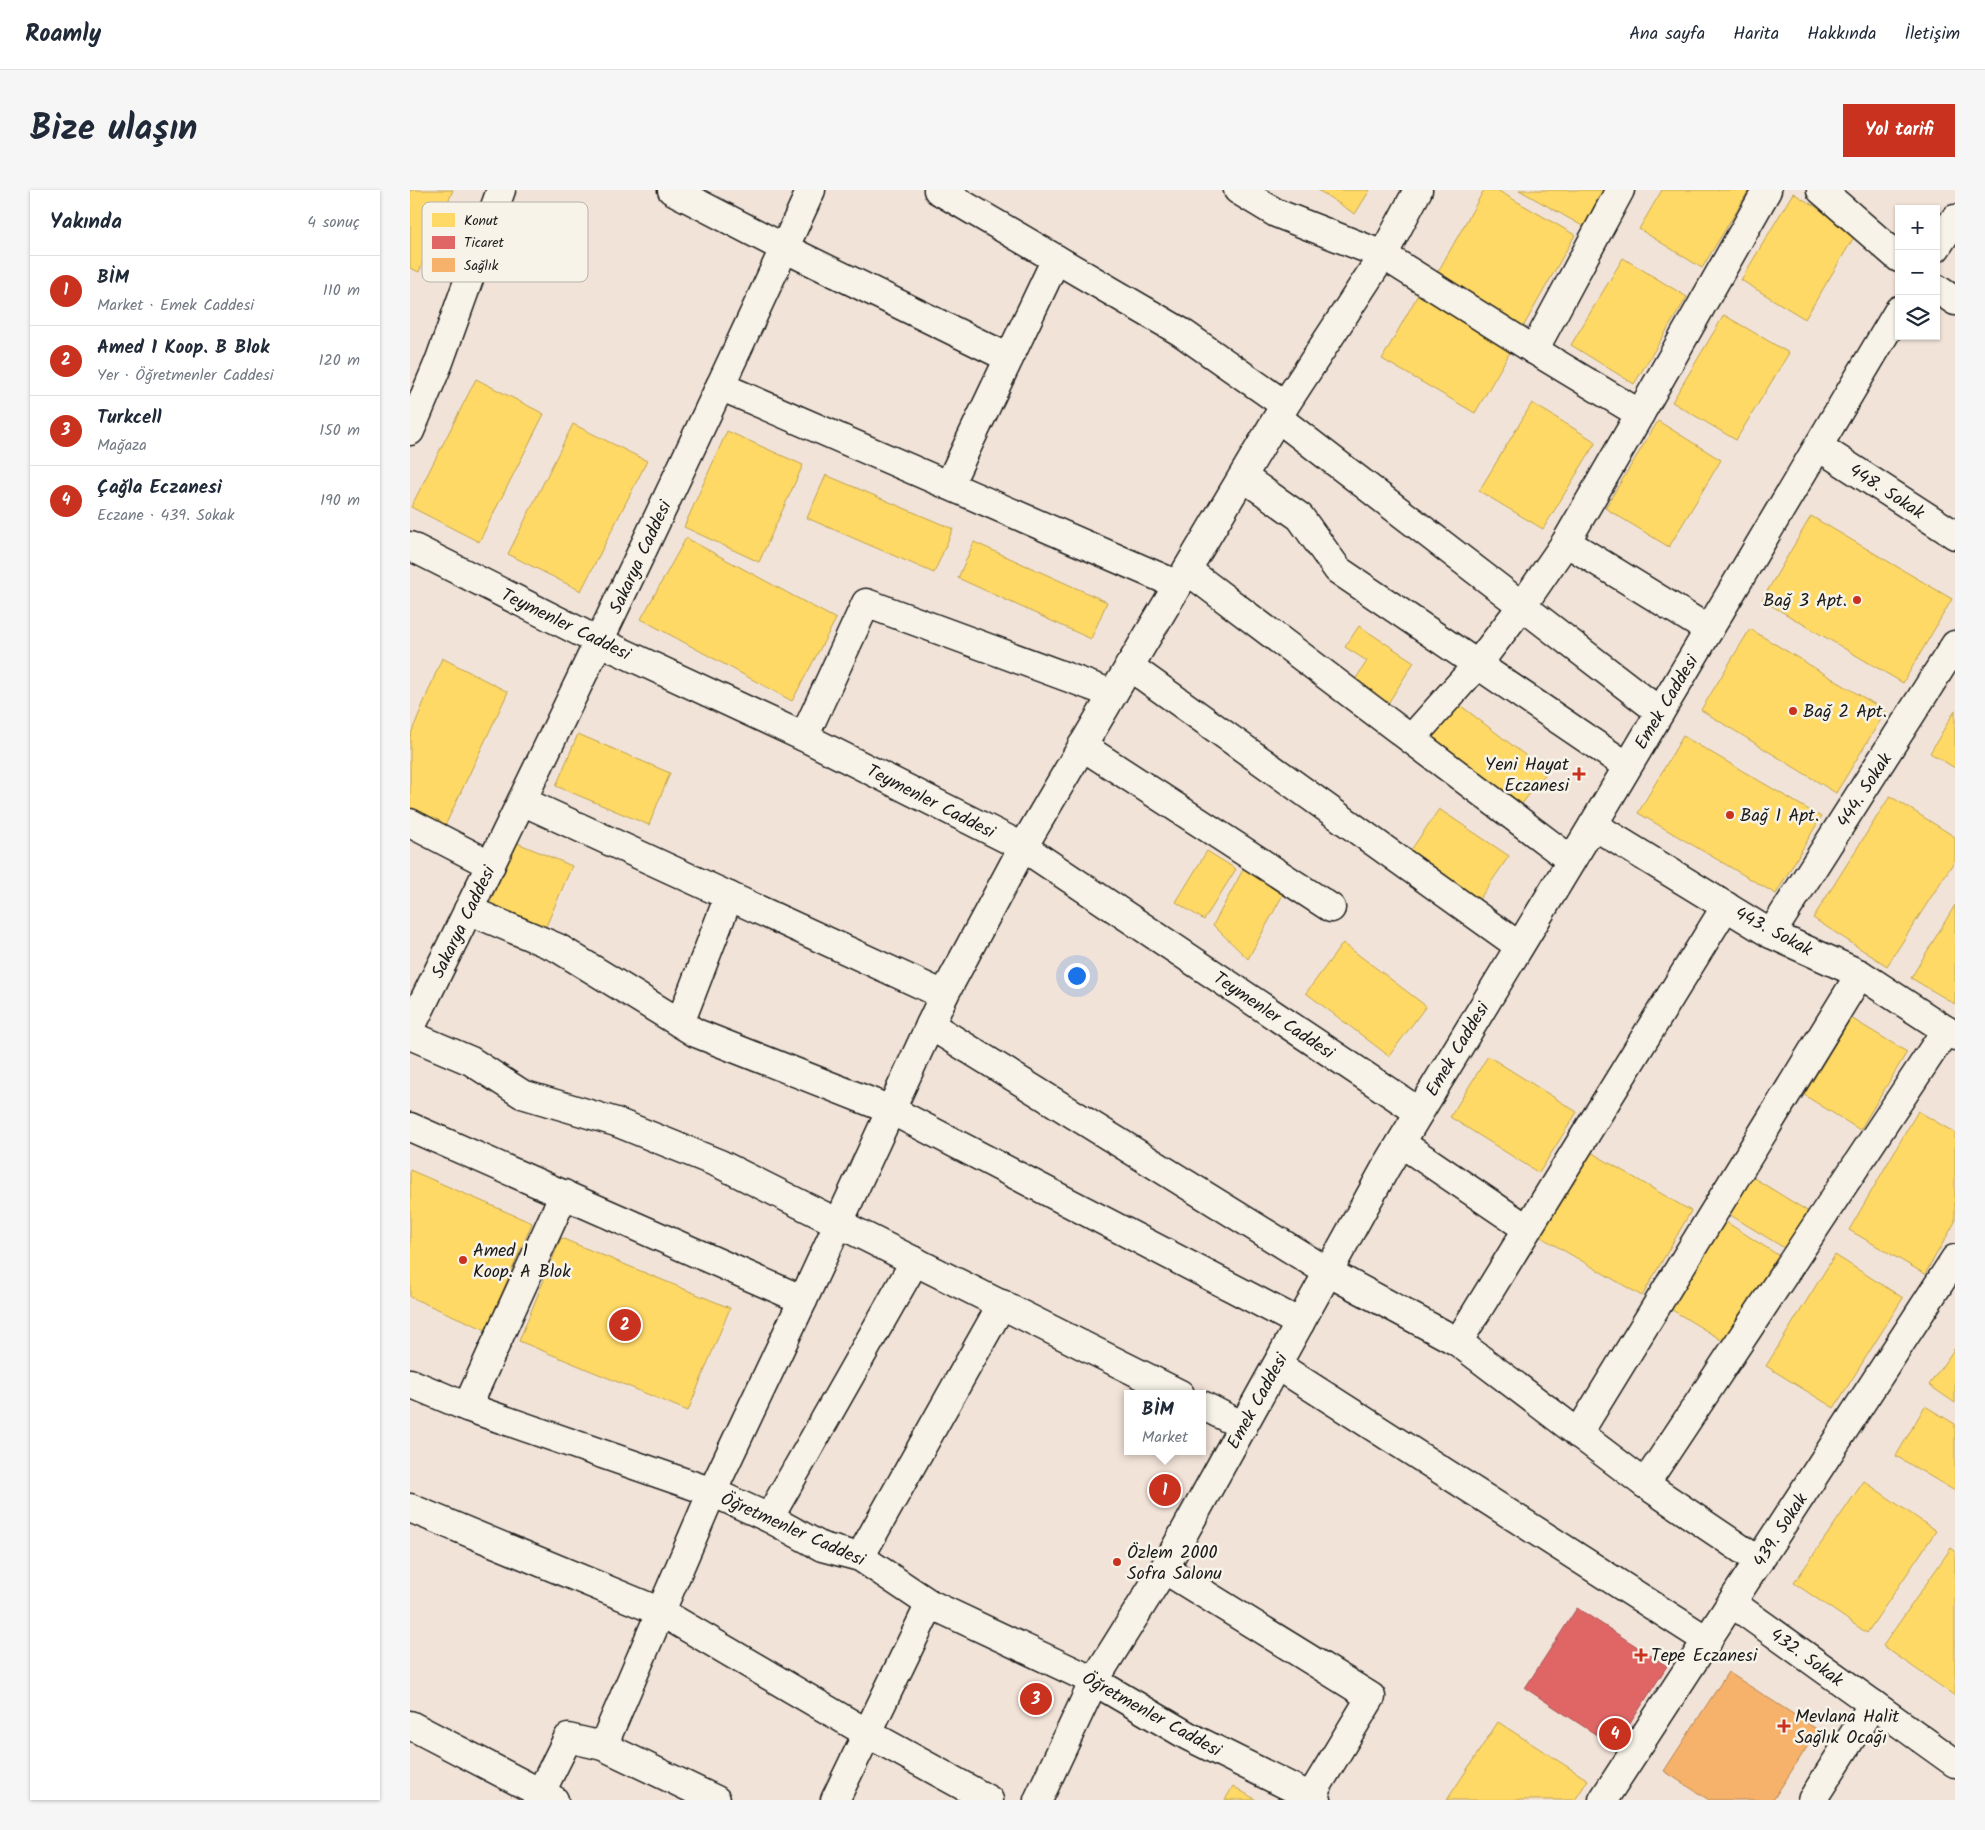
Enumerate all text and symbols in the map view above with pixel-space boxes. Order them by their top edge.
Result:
text: Roamly [25,15,101,54]
text: Ana sayfa [1629,20,1705,49]
text: Harita [1733,20,1779,49]
text: Hakkında [1807,20,1876,49]
text: İletişim [1904,20,1960,49]
text: Bize ulaşın [30,102,197,158]
button: Yol tarifi [1843,104,1955,157]
legend [422,202,588,282]
map controls [1895,205,1940,340]
button: + [1895,205,1940,250]
text: Yakında [50,206,122,239]
text: 4 sonuç [307,210,360,235]
text: Konut [464,210,499,232]
text: Ticaret [464,232,505,254]
button: − [1895,250,1940,295]
text: Sağlık [464,255,499,277]
text: BİM [97,263,129,293]
text: 1 [64,278,68,303]
text: 110 m [323,278,360,303]
text: Market · Emek Caddesi [97,293,254,318]
button: layers [1895,295,1940,340]
text: Amed 1 Koop. B Blok [97,333,269,363]
text: 2 [61,348,71,373]
text: 120 m [319,348,360,373]
text: Yer · Öğretmenler Caddesi [97,363,274,388]
text: Turkcell [97,403,162,433]
text: 3 [62,418,70,443]
text: 150 m [319,418,360,443]
text: Mağaza [97,433,147,458]
street label: 448. Sokak [1843,457,1930,528]
text: Çağla Eczanesi [97,473,222,503]
text: 4 [62,488,70,513]
text: 190 m [320,488,360,513]
street label: Sakarya Caddesi [602,495,681,619]
text: Eczane · 439. Sokak [97,503,235,528]
street label: Teymenler Caddesi [496,581,636,670]
place label: Bağ 3 Apt. [1763,587,1847,616]
marker: Bağ 3 Apt. [1851,594,1863,606]
street label: Emek Caddesi [1628,649,1707,756]
place label: Bağ 2 Apt. [1803,698,1887,727]
marker: Bağ 2 Apt. [1787,705,1799,717]
street label: 444. Sokak [1830,747,1901,834]
place label: Yeni Hayat Eczanesi [1485,751,1570,801]
street label: Teymenler Caddesi [861,757,1000,848]
marker: Yeni Hayat Eczanesi [1573,768,1585,780]
place label: Bağ 1 Apt. [1740,802,1819,831]
marker: Bağ 1 Apt. [1724,809,1736,821]
street label: Sakarya Caddesi [425,861,504,984]
street label: 443. Sokak [1729,900,1818,965]
your location [1064,963,1090,989]
street label: Teymenler Caddesi [1207,965,1340,1068]
street label: Emek Caddesi [1419,996,1498,1103]
place label: Amed 1 Koop. A Blok [473,1237,571,1287]
marker: Amed 1 Koop. A Blok [457,1254,469,1266]
pin: 2 [609,1306,641,1344]
street label: Emek Caddesi [1220,1348,1297,1455]
popup [1124,1390,1206,1455]
text: BİM [1142,1395,1174,1425]
text: Market [1142,1425,1188,1450]
pin: 1 [1149,1471,1181,1509]
street label: Öğretmenler Caddesi [715,1486,870,1576]
street label: 439. Sokak [1746,1487,1816,1574]
place label: Özlem 2000 Sofra Salonu [1127,1539,1222,1589]
marker: Özlem 2000 Sofra Salonu [1111,1556,1123,1568]
street label: 432. Sokak [1763,1621,1850,1695]
place label: Tepe Eczanesi [1651,1642,1758,1671]
marker: Tepe Eczanesi [1635,1649,1647,1661]
street label: Öğretmenler Caddesi [1076,1665,1227,1766]
pin: 3 [1020,1680,1052,1718]
place label: Mevlana Halit Sağlık Ocağı [1795,1703,1900,1753]
pin: 4 [1599,1715,1631,1753]
marker: Mevlana Halit Sağlık Ocağı [1777,1719,1791,1733]

